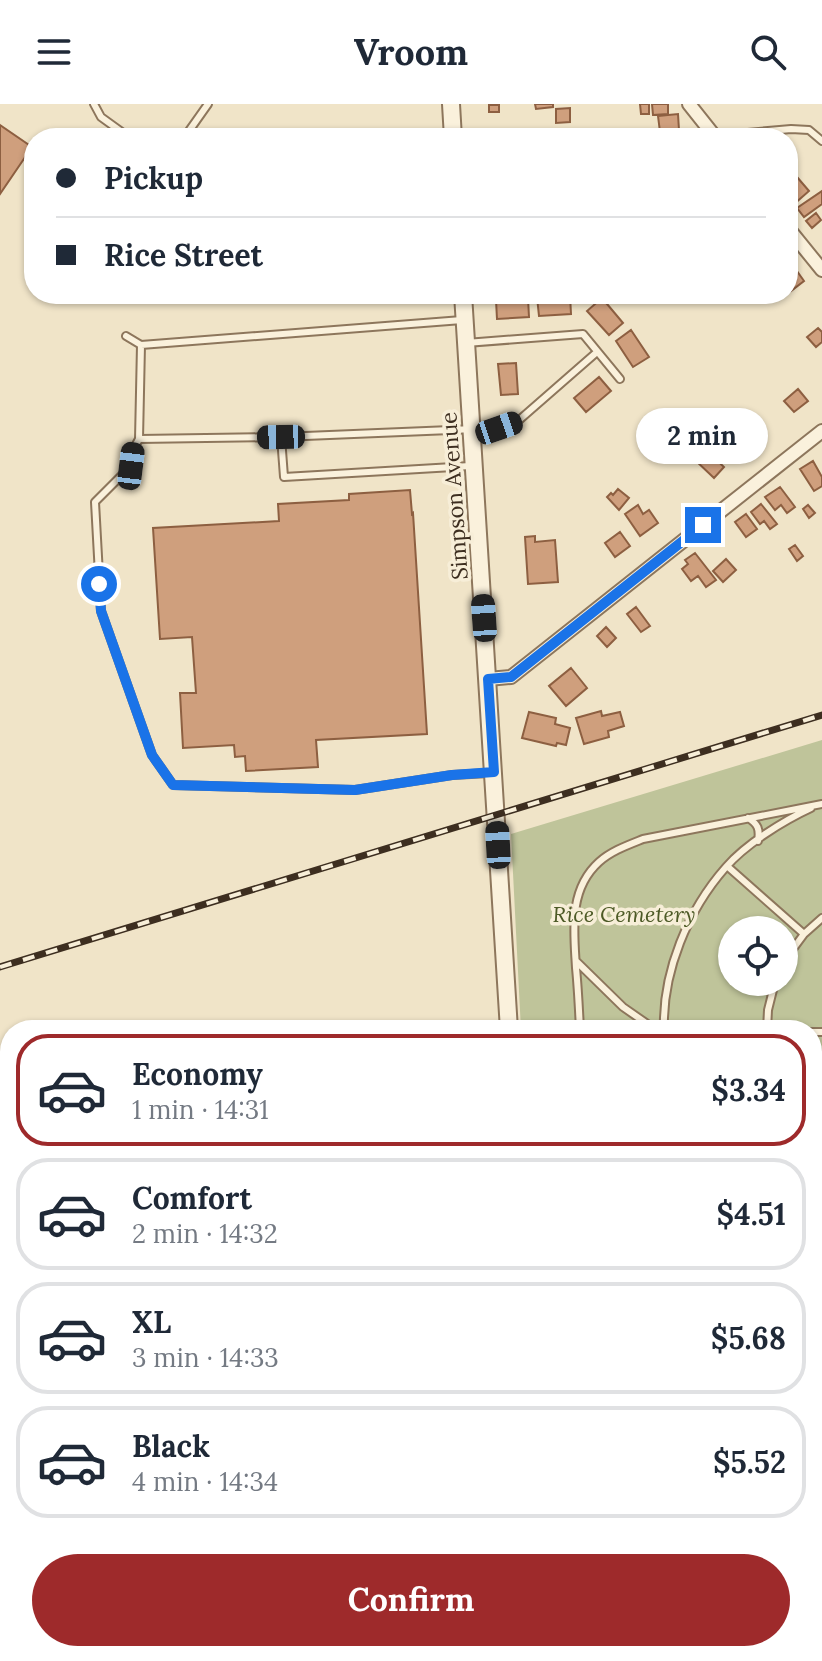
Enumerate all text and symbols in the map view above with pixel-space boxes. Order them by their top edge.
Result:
text: Vroom [354,29,468,75]
icon: menu [32,30,76,74]
icon: search [746,30,790,74]
text: Pickup [104,159,203,197]
text: Rice Street [104,236,263,274]
car [472,409,526,447]
callout: 2 min [637,409,769,465]
street label: Simpson Avenue [434,411,474,581]
text: 2 min [667,419,737,452]
car [257,425,305,449]
car [116,441,146,491]
route end [685,507,721,543]
route start [81,566,117,602]
car [470,593,498,643]
car [485,820,511,870]
park label: Rice Cemetery [552,900,696,928]
map controls [718,916,798,996]
button: locate [718,916,798,996]
icon: car [36,1054,108,1126]
text: Economy [132,1055,263,1093]
text: $3.34 [711,1071,786,1109]
text: 1 min · 14:31 [132,1093,269,1126]
icon: car [36,1178,108,1250]
text: Comfort [132,1179,252,1217]
text: $4.51 [717,1195,786,1233]
text: 2 min · 14:32 [132,1217,278,1250]
icon: car [36,1302,108,1374]
text: XL [132,1303,171,1341]
text: $5.68 [711,1319,786,1357]
text: 3 min · 14:33 [132,1341,279,1374]
icon: car [36,1426,108,1498]
text: Black [132,1427,210,1465]
text: $5.52 [713,1443,786,1481]
text: 4 min · 14:34 [132,1465,278,1498]
button: Confirm [32,1554,790,1646]

